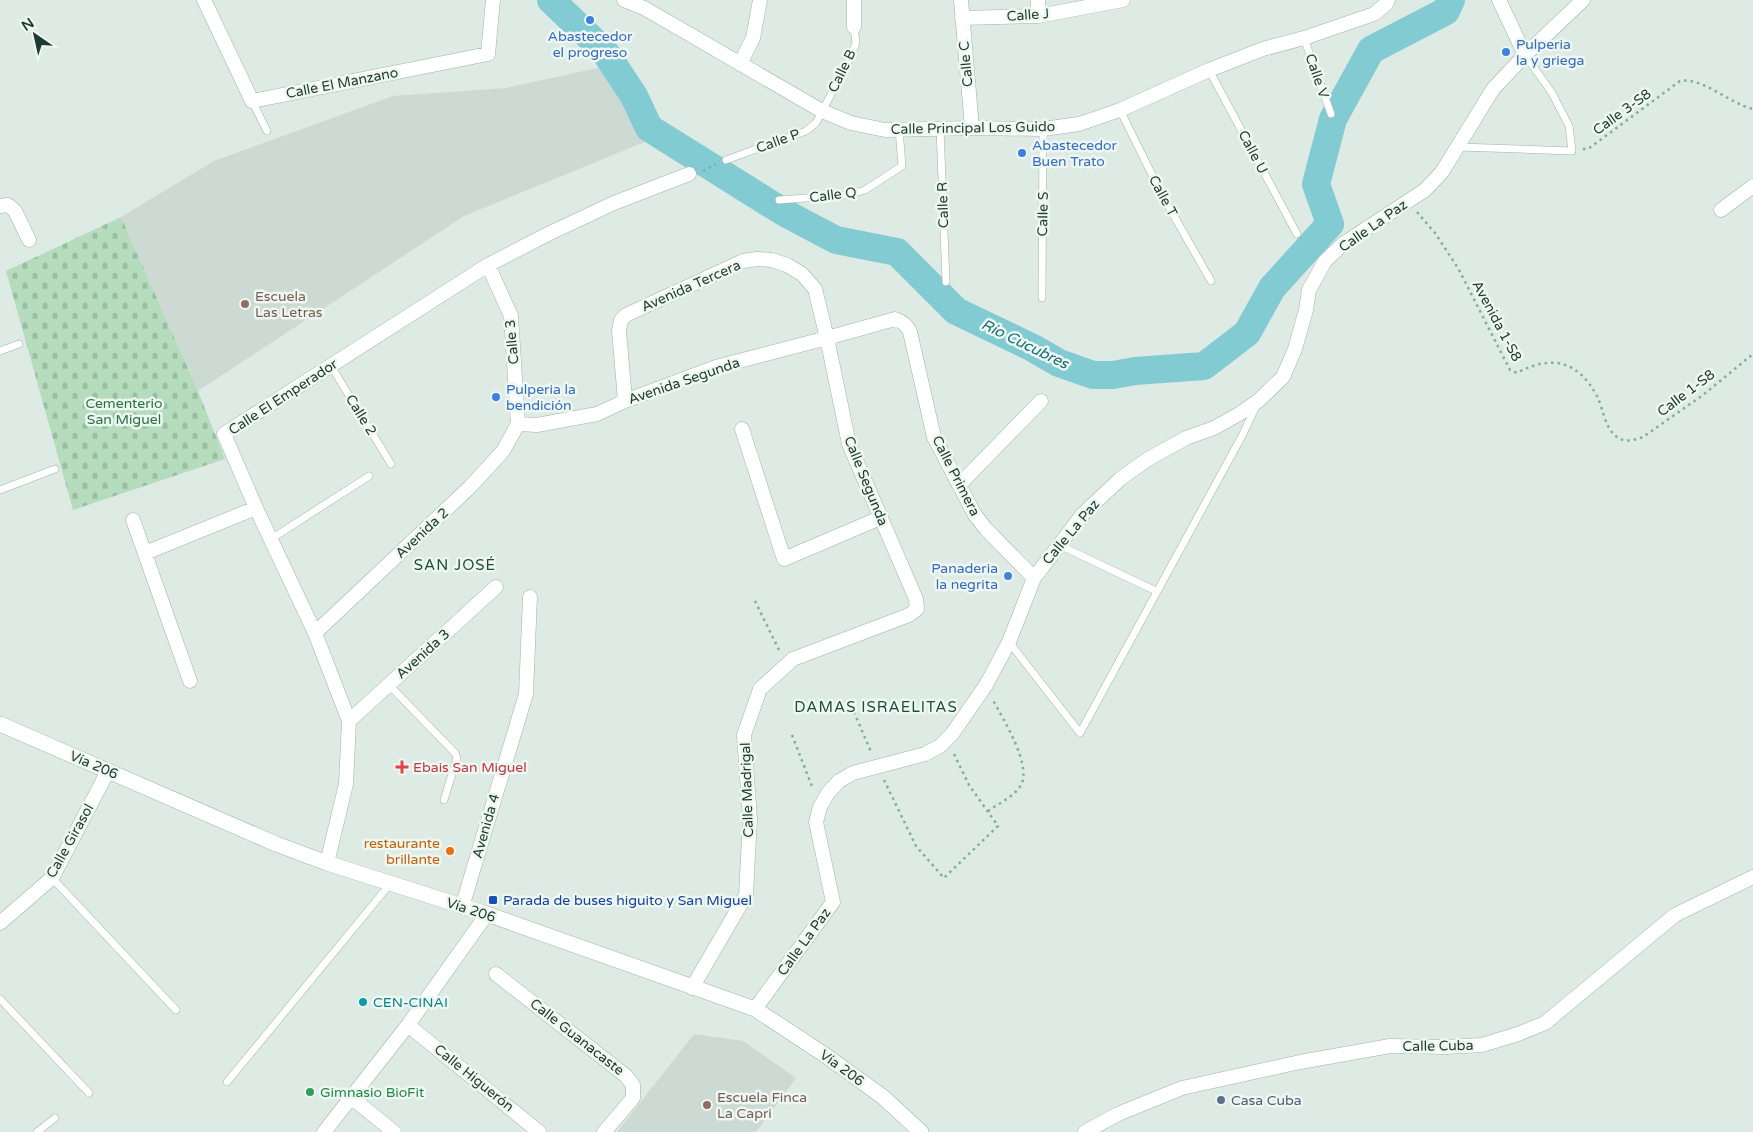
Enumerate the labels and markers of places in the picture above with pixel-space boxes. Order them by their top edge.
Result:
marker: Abastecedor el progreso [584,14,596,26]
place label: Abastecedor el progreso [548,28,633,61]
place label: Pulperia la y griega [1516,36,1584,69]
marker: Pulperia la y griega [1500,46,1512,58]
place label: Abastecedor Buen Trato [1032,137,1118,170]
marker: Abastecedor Buen Trato [1016,147,1028,159]
place label: Escuela Las Letras [255,288,323,321]
marker: Escuela Las Letras [239,298,251,310]
place label: Pulperia la bendición [506,381,576,414]
marker: Pulperia la bendición [490,391,502,403]
place label: Panaderia la negrita [931,560,998,593]
marker: Panaderia la negrita [1002,570,1014,582]
place label: Ebais San Miguel [413,759,527,776]
marker: Ebais San Miguel [395,760,409,774]
place label: restaurante brillante [364,835,440,868]
marker: restaurante brillante [444,845,456,857]
place label: Parada de buses higuito y San Miguel [503,892,752,909]
marker: Parada de buses higuito y San Miguel [487,894,499,906]
place label: CEN-CINAI [373,994,448,1011]
marker: CEN-CINAI [357,996,369,1008]
place label: Gimnasio BioFit [320,1084,425,1101]
marker: Gimnasio BioFit [304,1086,316,1098]
place label: Escuela Finca La Capri [717,1089,807,1122]
place label: Casa Cuba [1231,1092,1302,1109]
marker: Casa Cuba [1215,1094,1227,1106]
marker: Escuela Finca La Capri [701,1099,713,1111]

